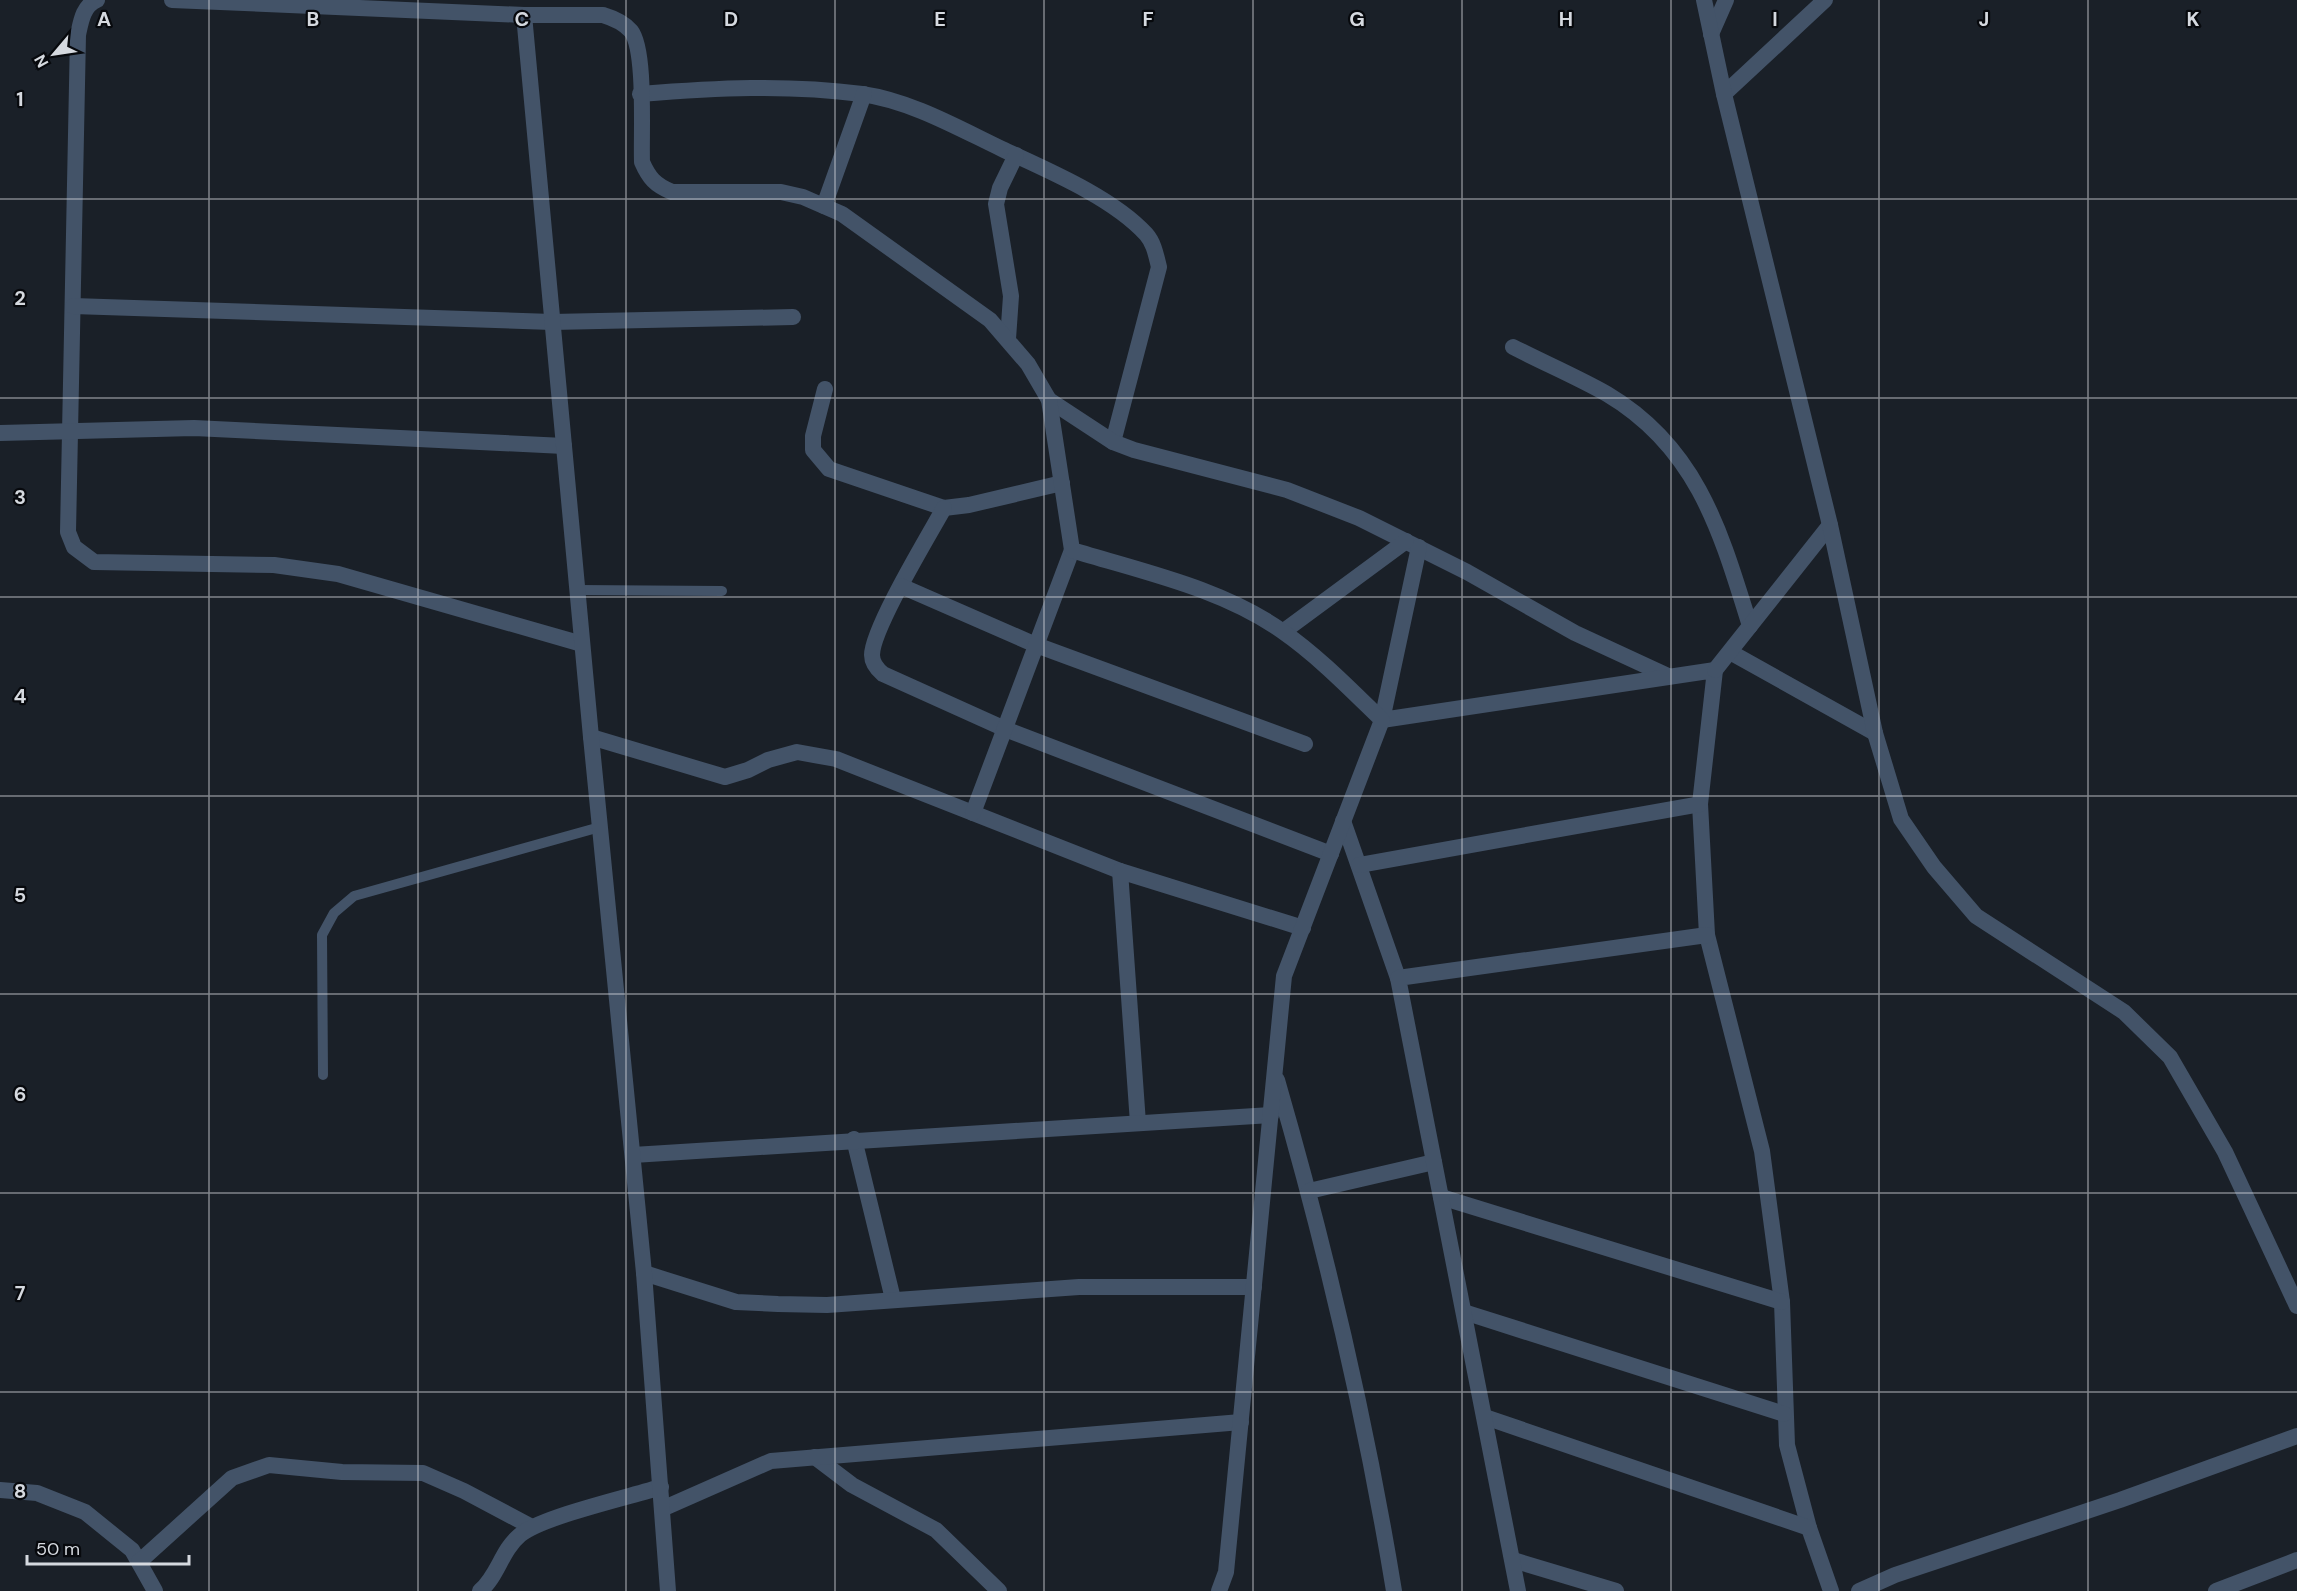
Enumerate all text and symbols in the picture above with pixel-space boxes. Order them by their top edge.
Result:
text: A [97,6,111,32]
text: B [307,6,319,32]
text: C [515,6,529,32]
text: D [724,6,738,32]
text: E [934,6,946,32]
text: F [1142,6,1154,32]
text: G [1349,6,1365,32]
text: H [1559,6,1573,32]
text: I [1772,6,1778,32]
text: J [1979,6,1989,32]
text: K [2186,6,2200,32]
north arrow [24,24,84,84]
text: N [29,51,53,71]
text: 1 [16,86,24,112]
text: 2 [14,285,26,311]
text: 3 [14,484,26,510]
text: 4 [14,683,27,709]
text: 5 [14,882,26,908]
text: 6 [14,1081,26,1107]
text: 7 [15,1280,26,1306]
text: 8 [14,1478,26,1504]
scale bar [27,1528,189,1566]
text: 50 m [36,1537,80,1561]

